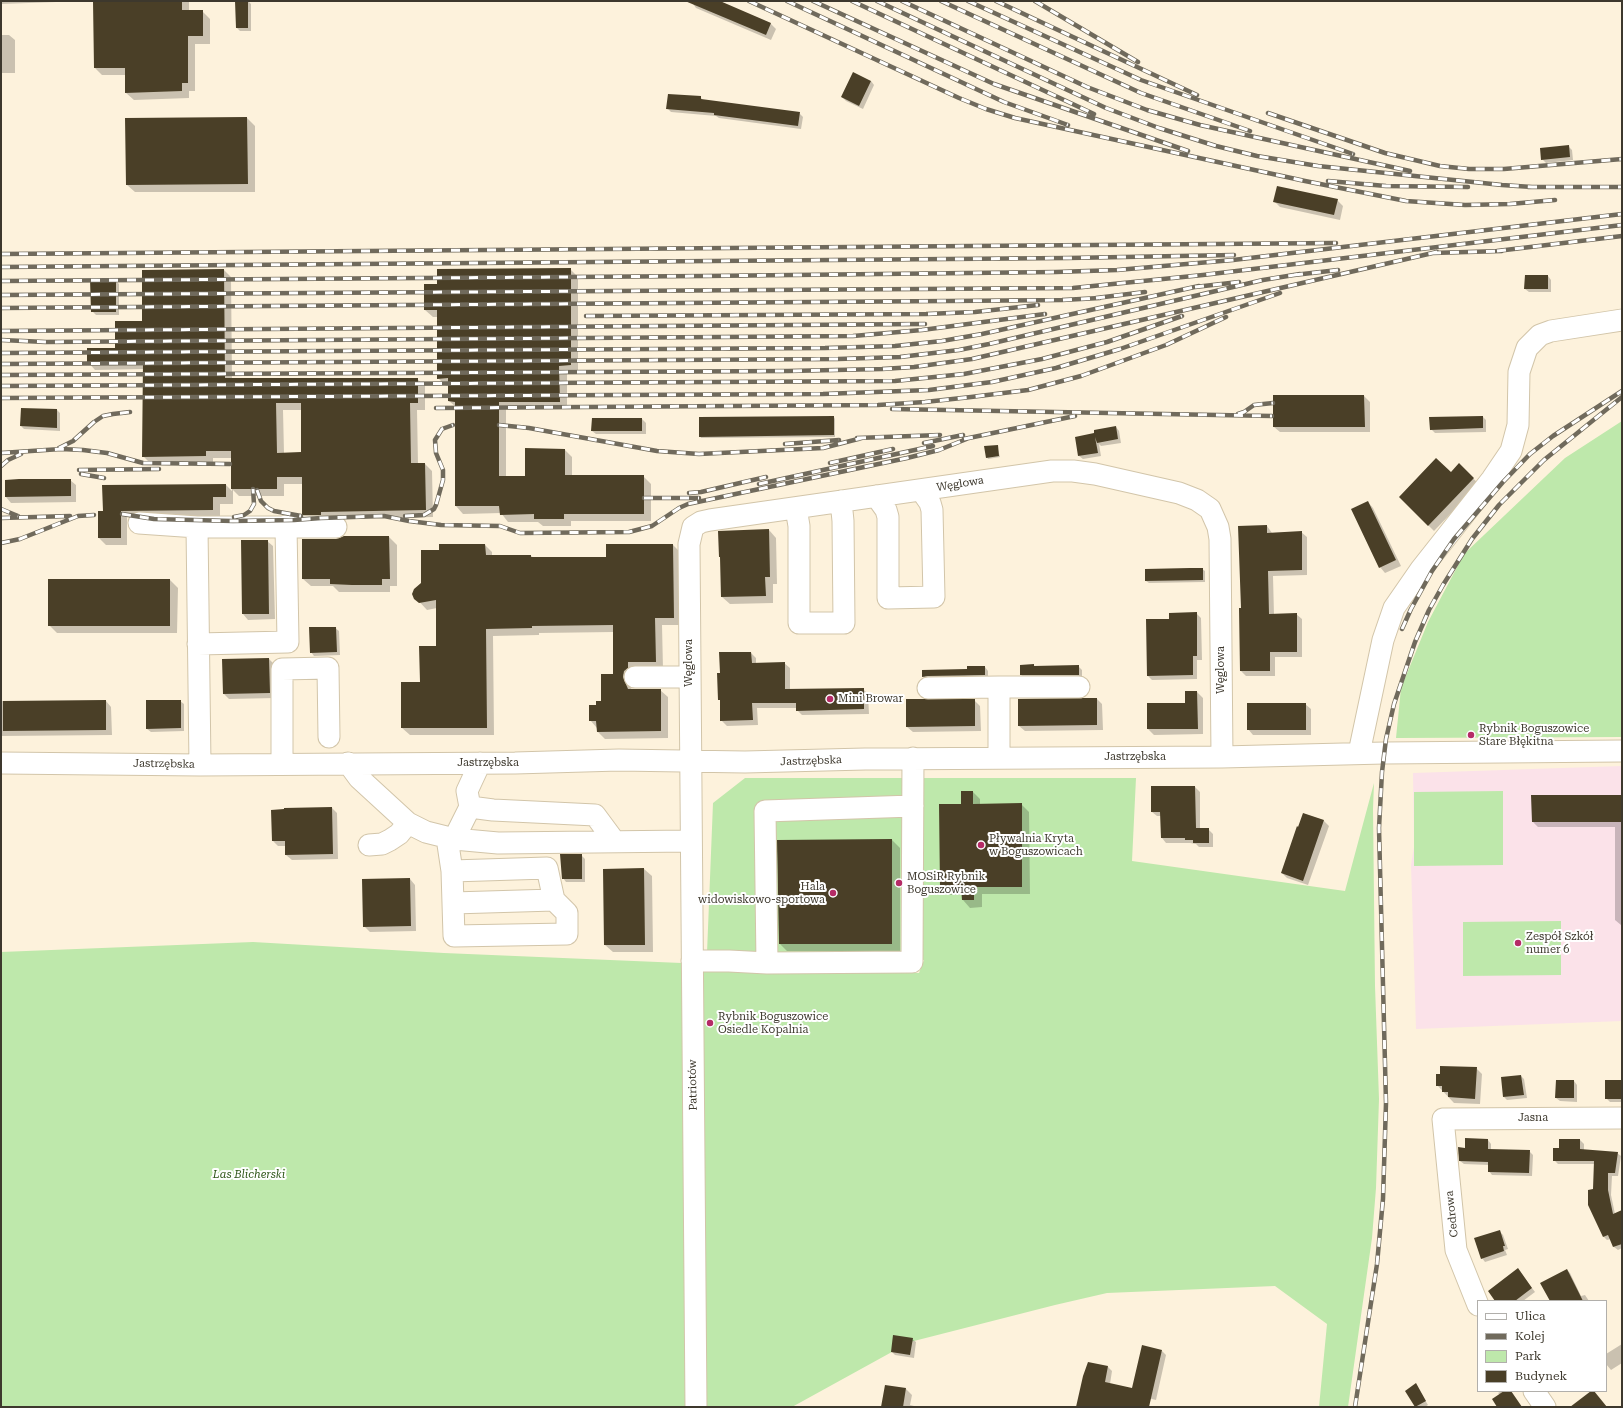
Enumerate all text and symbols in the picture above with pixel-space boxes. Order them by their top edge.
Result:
street label: Węglowa [935,474,985,494]
street label: Węglowa [682,639,696,687]
street label: Węglowa [1214,646,1228,694]
place label: Mini Browar [838,692,903,706]
marker: Mini Browar [825,694,835,704]
place label: Rybnik Boguszowice Stare Błękitna [1479,722,1589,748]
marker: Rybnik Boguszowice Stare Błękitna [1466,730,1476,740]
street label: Jastrzębska [1104,750,1166,764]
street label: Jastrzębska [780,753,842,769]
street label: Jastrzębska [457,756,519,770]
street label: Jastrzębska [133,757,195,771]
place label: Pływalnia Kryta w Boguszowicach [989,832,1083,858]
marker: Pływalnia Kryta w Boguszowicach [976,840,986,850]
place label: MOSiR Rybnik Boguszowice [907,870,986,896]
marker: MOSiR Rybnik Boguszowice [894,878,904,888]
place label: Hala widowiskowo-sportowa [698,880,825,906]
marker: Hala widowiskowo-sportowa [828,888,838,898]
place label: Zespół Szkół numer 6 [1526,930,1593,956]
marker: Zespół Szkół numer 6 [1513,938,1523,948]
place label: Rybnik Boguszowice Osiedle Kopalnia [718,1010,828,1036]
marker: Rybnik Boguszowice Osiedle Kopalnia [705,1018,715,1028]
street label: Patriotów [686,1059,700,1111]
street label: Jasna [1518,1111,1548,1125]
park label: Las Blicherski [213,1168,285,1182]
street label: Cedrowa [1443,1190,1461,1238]
legend [1477,1300,1607,1392]
text: Ulica [1515,1309,1545,1323]
text: Kolej [1515,1329,1545,1343]
text: Park [1515,1349,1541,1363]
text: Budynek [1515,1369,1567,1383]

